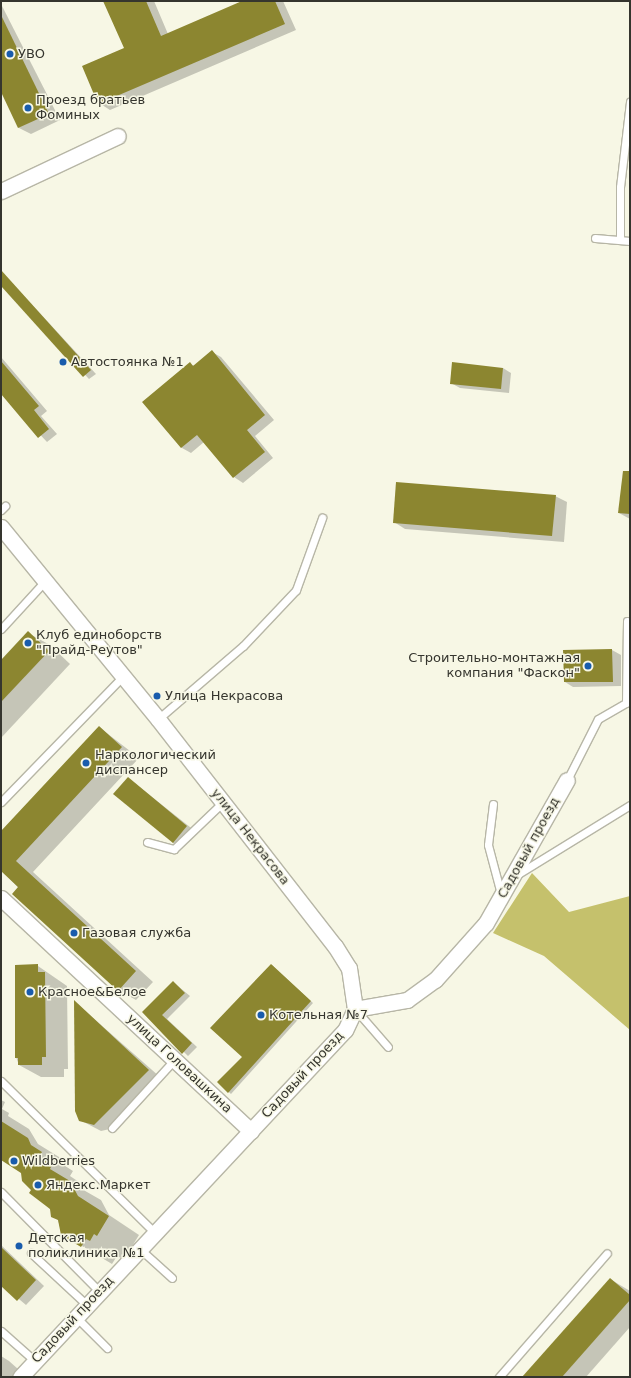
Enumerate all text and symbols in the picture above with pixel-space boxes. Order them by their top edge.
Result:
place label: УВО [18,46,45,62]
marker: УВО [5,49,15,59]
place label: Проезд братьев Фоминых [36,93,145,124]
marker: Проезд братьев Фоминых [23,103,33,113]
place label: Автостоянка №1 [71,354,184,370]
marker: Автостоянка №1 [58,357,68,367]
place label: Клуб единоборств "Прайд-Реутов" [36,628,162,659]
marker: Клуб единоборств "Прайд-Реутов" [23,638,33,648]
place label: Строительно-монтажная компания "Фаскон" [408,651,580,682]
marker: Строительно-монтажная компания "Фаскон" [583,661,593,671]
place label: Улица Некрасова [165,688,283,704]
marker: Улица Некрасова [152,691,162,701]
place label: Наркологический диспансер [95,748,216,779]
marker: Наркологический диспансер [80,757,92,769]
street label: улица Некрасова [208,786,292,888]
street label: Садовый проезд [495,795,563,901]
place label: Газовая служба [82,925,191,941]
marker: Газовая служба [69,928,79,938]
place label: Красное&Белое [38,984,146,1000]
marker: Красное&Белое [25,987,35,997]
place label: Котельная №7 [269,1007,368,1023]
marker: Котельная №7 [256,1010,266,1020]
street label: улица Головашкина [123,1011,235,1117]
street label: Садовый проезд [259,1028,347,1122]
place label: Wildberries [22,1153,95,1169]
marker: Wildberries [9,1156,19,1166]
place label: Яндекс.Маркет [46,1177,151,1193]
marker: Яндекс.Маркет [33,1180,43,1190]
place label: Детская поликлиника №1 [28,1231,145,1262]
marker: Детская поликлиника №1 [13,1240,25,1252]
street label: Садовый проезд [29,1273,117,1367]

